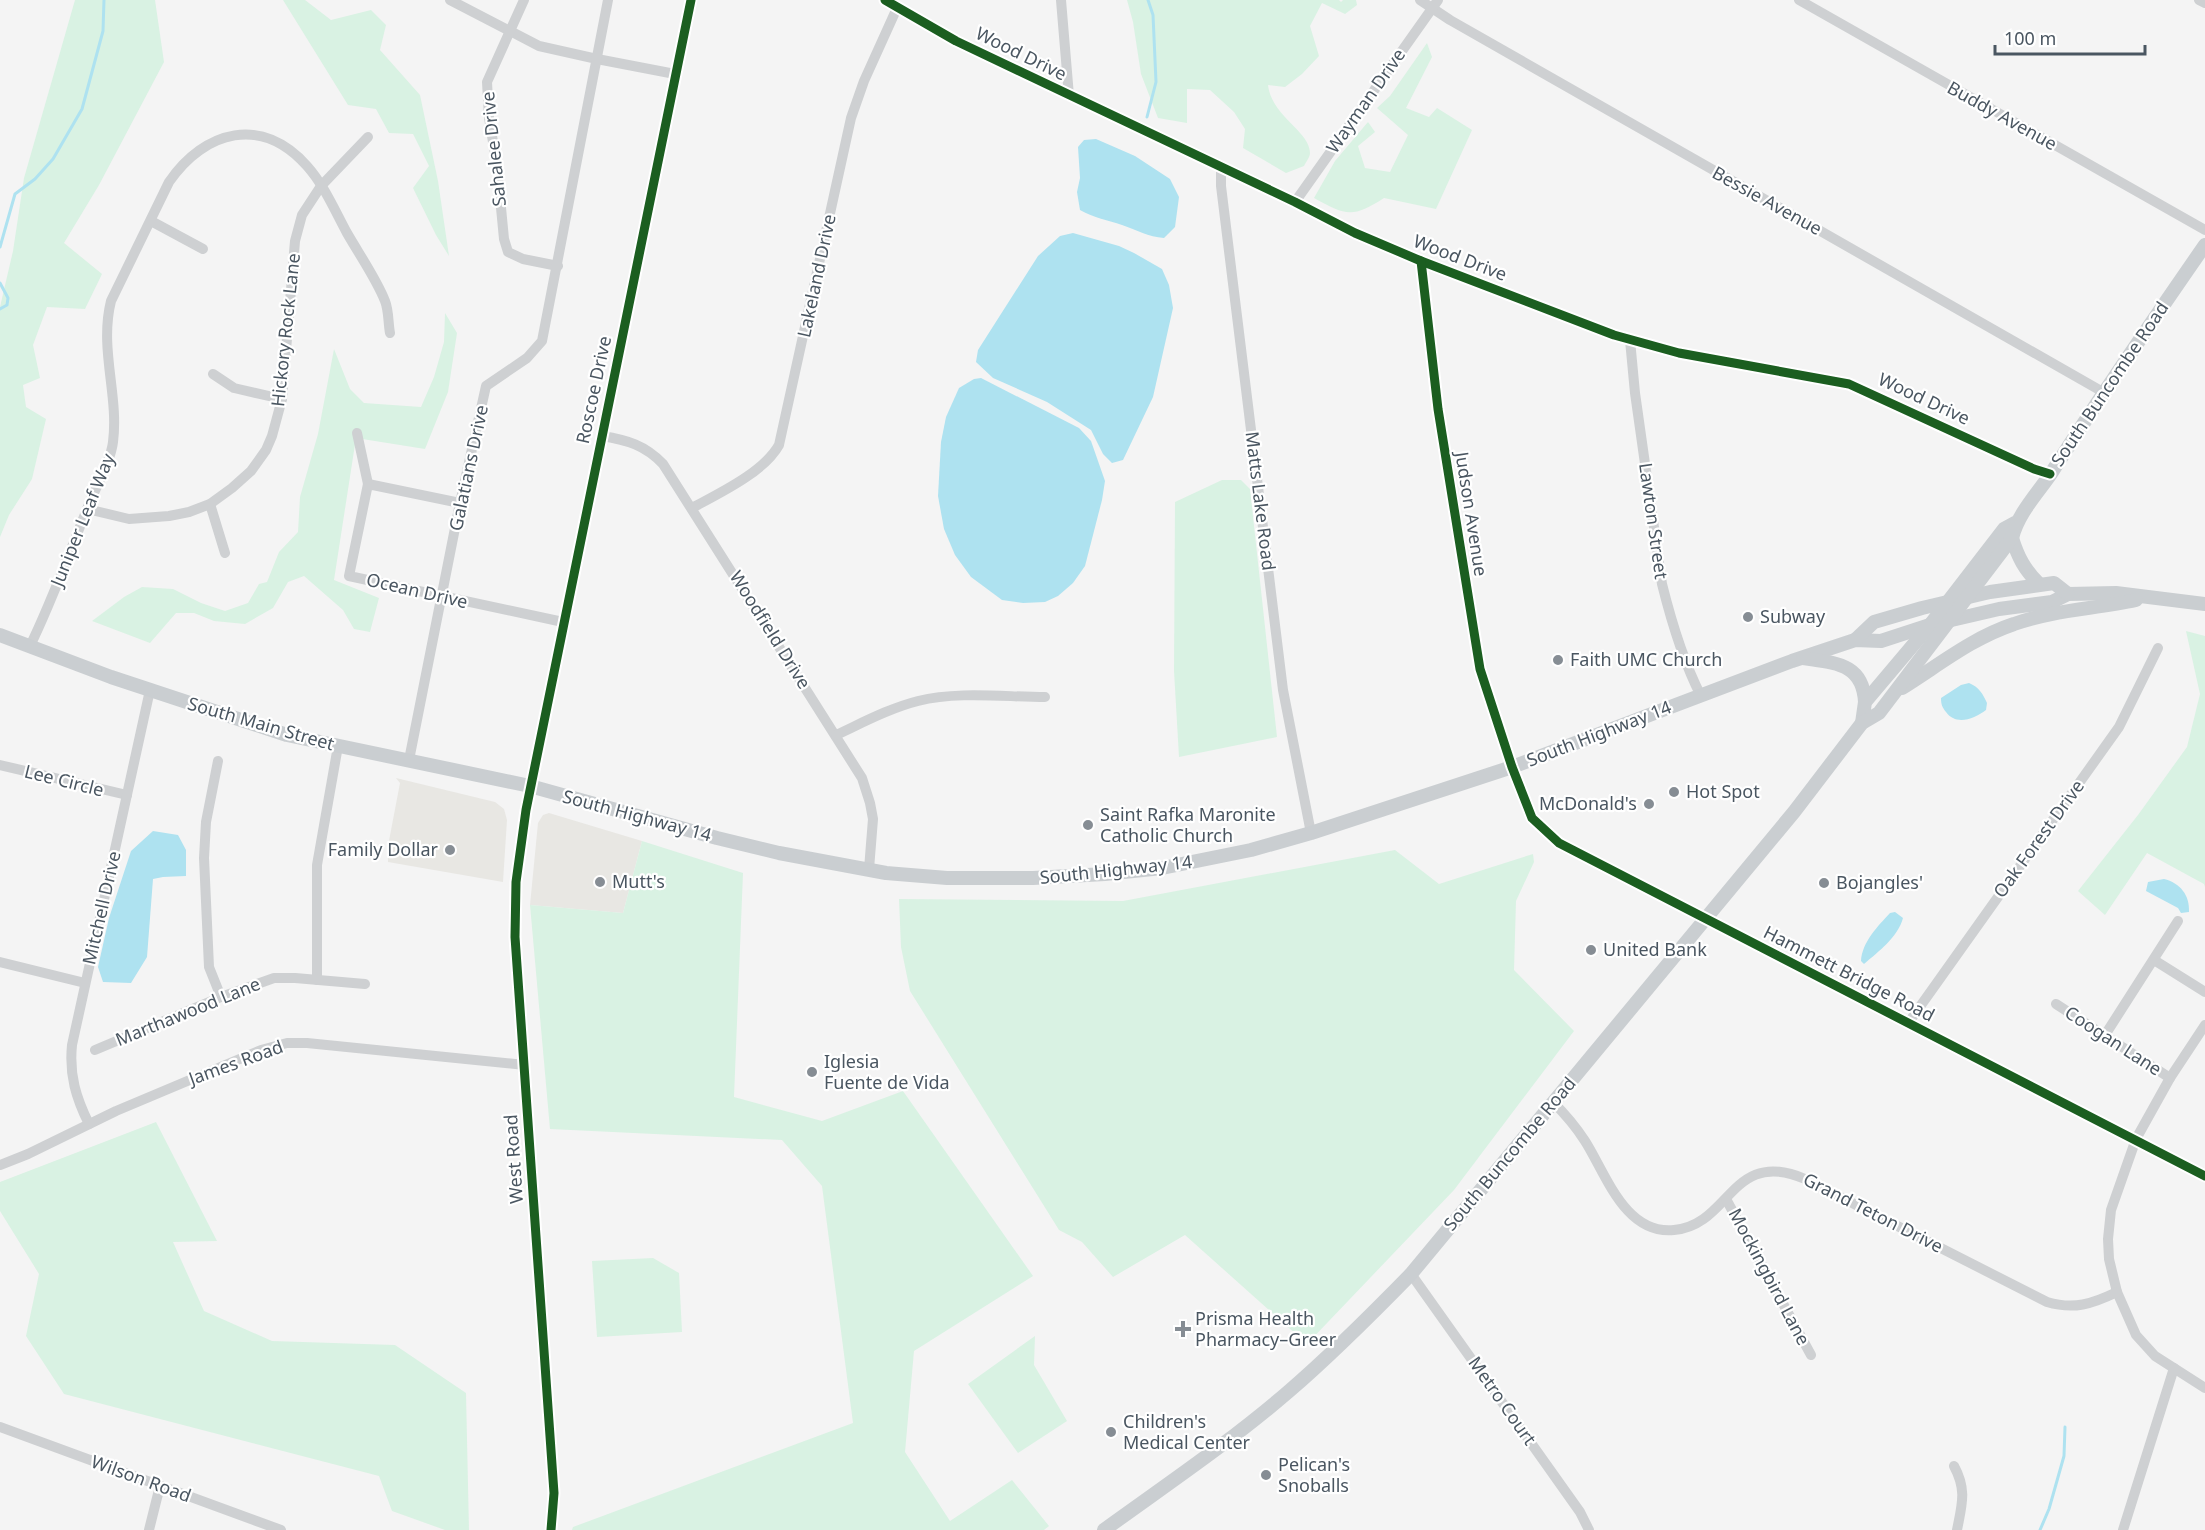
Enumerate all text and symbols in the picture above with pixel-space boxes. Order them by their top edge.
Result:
scale bar [1995,18,2145,56]
street label: Wood Drive [972,21,1071,85]
text: 100 m [2004,26,2056,50]
street label: Wayman Drive [1320,43,1410,158]
street label: Buddy Avenue [1943,75,2062,155]
street label: Sahalee Drive [475,90,511,208]
street label: Bessie Avenue [1708,160,1827,240]
street label: Lakeland Drive [791,212,841,340]
street label: Wood Drive [1410,228,1511,286]
street label: Hickory Rock Lane [265,252,305,408]
street label: South Buncombe Road [2045,296,2173,470]
street label: Roscoe Drive [570,334,616,446]
street label: Wood Drive [1875,366,1974,430]
street label: Galatians Drive [443,403,493,533]
street label: Matts Lake Road [1241,430,1281,572]
street label: Judson Avenue [1450,448,1494,578]
street label: Juniper Leaf Way [44,449,120,592]
street label: Lawton Street [1634,461,1674,581]
street label: Woodfield Drive [725,566,817,693]
street label: Ocean Drive [364,567,470,613]
place label: Subway [1760,604,1826,628]
marker: Subway [1741,610,1755,624]
place label: Faith UMC Church [1570,647,1722,671]
marker: Faith UMC Church [1551,653,1565,667]
street label: South Main Street [185,691,338,756]
street label: South Highway 14 [1523,694,1674,772]
street label: Lee Circle [22,759,106,801]
street label: Oak Forest Drive [1987,775,2089,902]
place label: Hot Spot [1686,779,1760,803]
street label: South Highway 14 [560,784,714,846]
marker: Hot Spot [1667,785,1681,799]
place label: McDonald's [1539,791,1637,815]
marker: McDonald's [1642,797,1656,811]
place label: Saint Rafka Maronite Catholic Church [1100,802,1276,847]
marker: Saint Rafka Maronite Catholic Church [1081,818,1095,832]
place label: Family Dollar [328,837,439,861]
marker: Family Dollar [443,843,457,857]
street label: Mitchell Drive [76,849,126,967]
street label: South Highway 14 [1039,849,1193,889]
place label: Mutt's [612,869,665,893]
place label: Bojangles' [1836,870,1923,894]
marker: Mutt's [593,875,607,889]
marker: Bojangles' [1817,876,1831,890]
street label: Hammett Bridge Road [1760,920,1939,1027]
place label: United Bank [1603,937,1707,961]
marker: United Bank [1584,943,1598,957]
street label: Marthawood Lane [112,971,264,1051]
street label: Coogan Lane [2060,1000,2167,1080]
street label: James Road [183,1034,286,1091]
place label: Iglesia Fuente de Vida [824,1049,950,1094]
marker: Iglesia Fuente de Vida [805,1065,819,1079]
street label: South Buncombe Road [1438,1071,1581,1235]
street label: West Road [498,1114,528,1205]
street label: Grand Teton Drive [1800,1167,1947,1258]
street label: Mockingbird Lane [1724,1204,1816,1349]
place label: Prisma Health Pharmacy–Greer [1195,1306,1337,1351]
marker: Prisma Health Pharmacy–Greer [1176,1322,1190,1336]
street label: Metro Court [1463,1351,1542,1450]
place label: Children's Medical Center [1123,1409,1251,1454]
marker: Children's Medical Center [1104,1425,1118,1439]
street label: Wilson Road [88,1449,195,1507]
place label: Pelican's Snoballs [1278,1452,1350,1497]
marker: Pelican's Snoballs [1259,1468,1273,1482]

